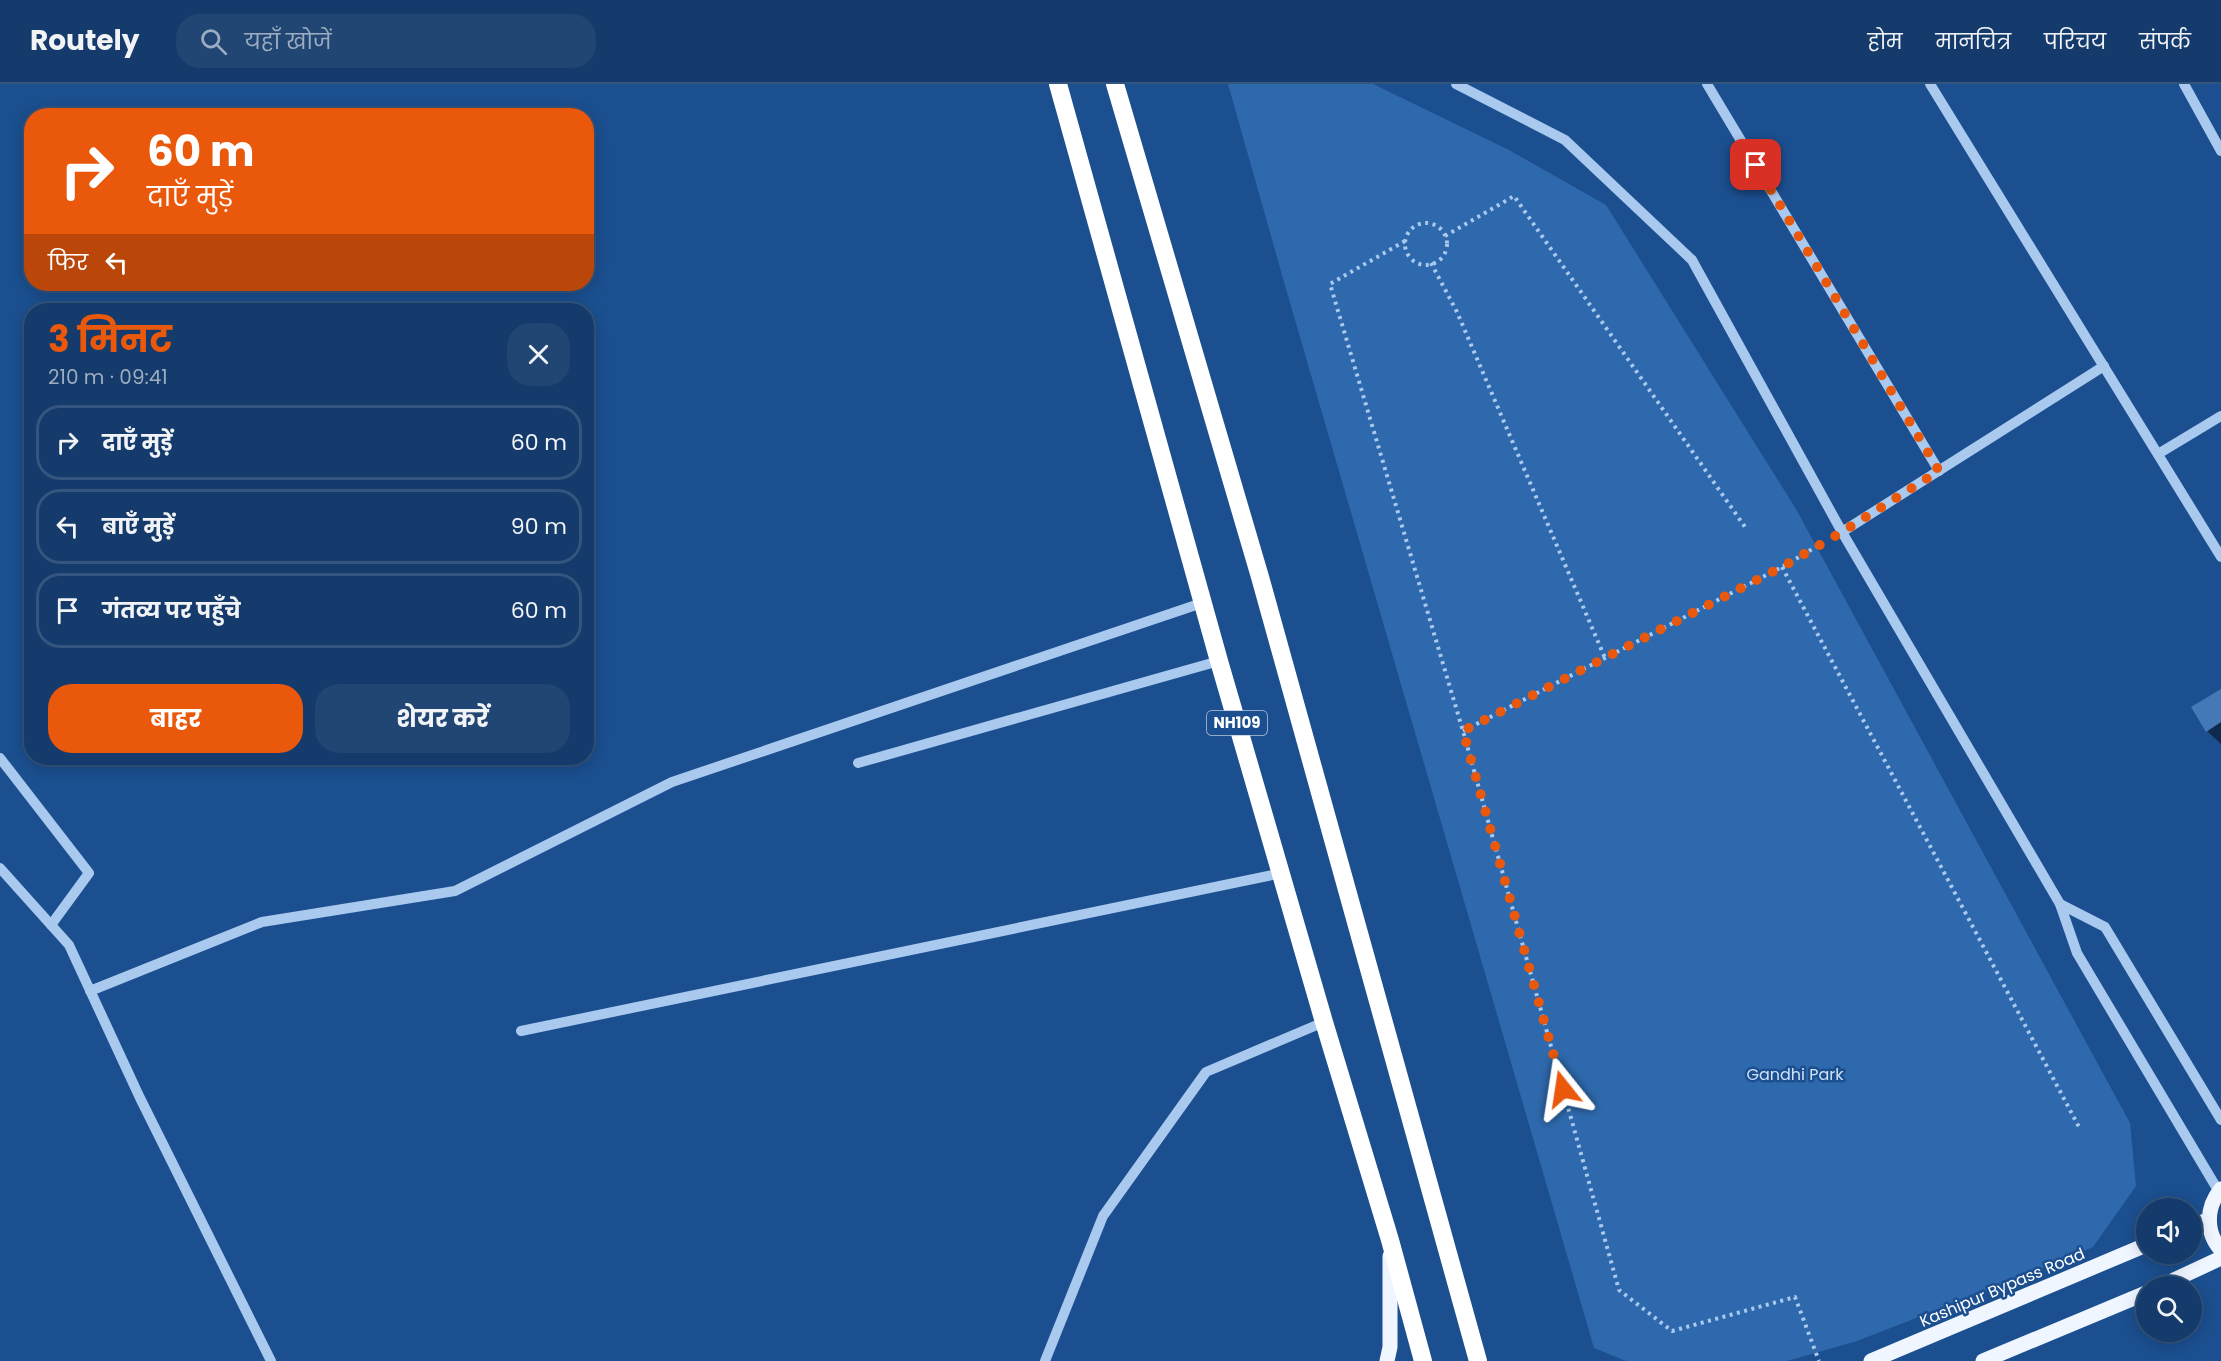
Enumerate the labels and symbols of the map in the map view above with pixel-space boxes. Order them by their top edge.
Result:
pin [1730,139,1781,190]
road number: NH109 [1207,711,1267,735]
position arrow [1531,1057,1595,1121]
park label: Gandhi Park [1746,1063,1844,1086]
street label: Kashipur Bypass Road [1916,1242,2088,1333]

